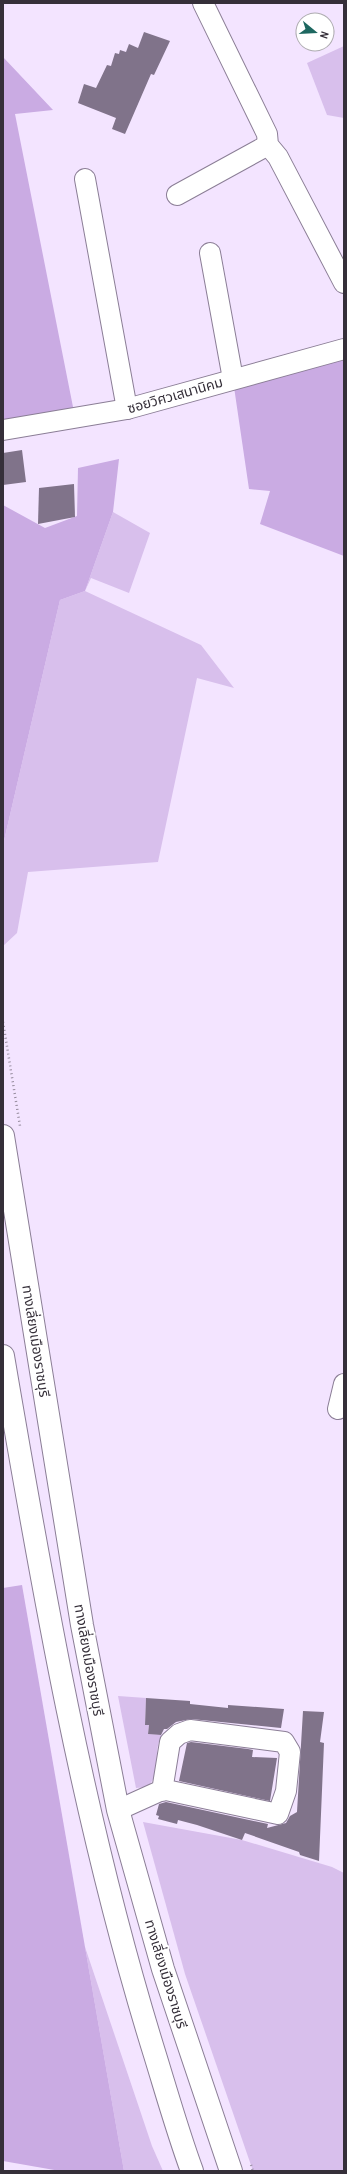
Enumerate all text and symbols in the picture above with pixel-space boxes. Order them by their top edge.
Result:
north arrow [295,12,335,52]
text: N [317,30,332,40]
street label: ซอยวิศวเสนานิคม [125,373,225,417]
street label: ทางเลี่ยงเมืองราชบุรี [18,1283,55,1399]
street label: ทางเลี่ยงเมืองราชบุรี [70,1602,109,1718]
street label: ทางเลี่ยงเมืองราชบุรี [141,1917,192,2031]

